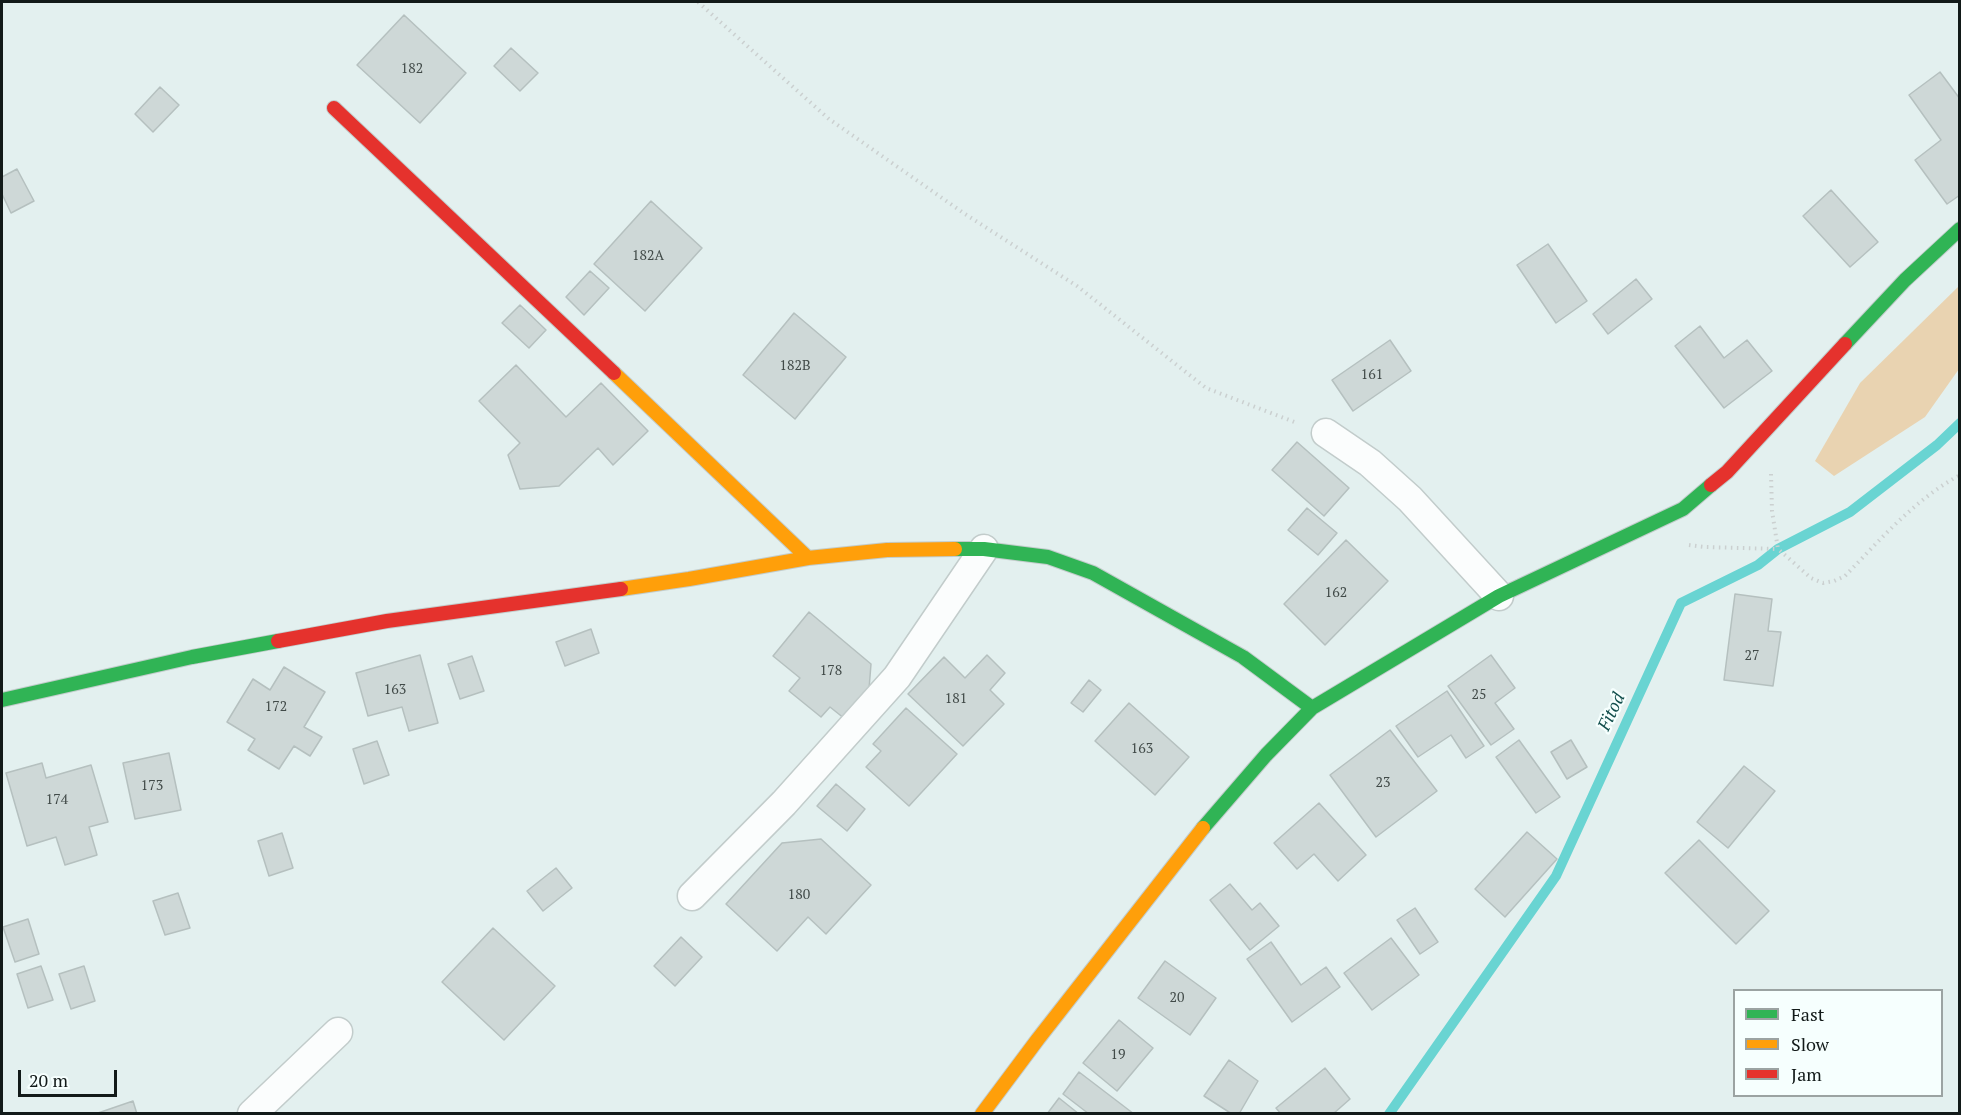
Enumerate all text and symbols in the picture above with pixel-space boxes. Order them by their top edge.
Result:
house number: 182 [401,61,423,77]
house number: 182A [632,248,664,264]
house number: 182B [780,358,810,374]
house number: 161 [1361,367,1383,383]
house number: 162 [1325,585,1347,601]
house number: 27 [1745,648,1759,664]
house number: 178 [820,663,842,679]
house number: 163 [384,682,406,698]
house number: 25 [1472,687,1486,703]
water label: Fitod [1594,690,1630,734]
house number: 181 [945,691,967,707]
house number: 172 [265,699,287,715]
house number: 163 [1131,741,1153,757]
house number: 23 [1376,775,1390,791]
house number: 173 [141,778,163,794]
house number: 174 [46,792,68,808]
house number: 180 [788,887,810,903]
legend [1733,989,1943,1097]
house number: 20 [1170,990,1184,1006]
text: Fast [1791,1002,1824,1026]
text: Slow [1791,1032,1829,1056]
house number: 19 [1111,1047,1125,1063]
scale bar [21,1058,120,1096]
text: Jam [1791,1062,1822,1086]
text: 20 m [29,1068,68,1092]

